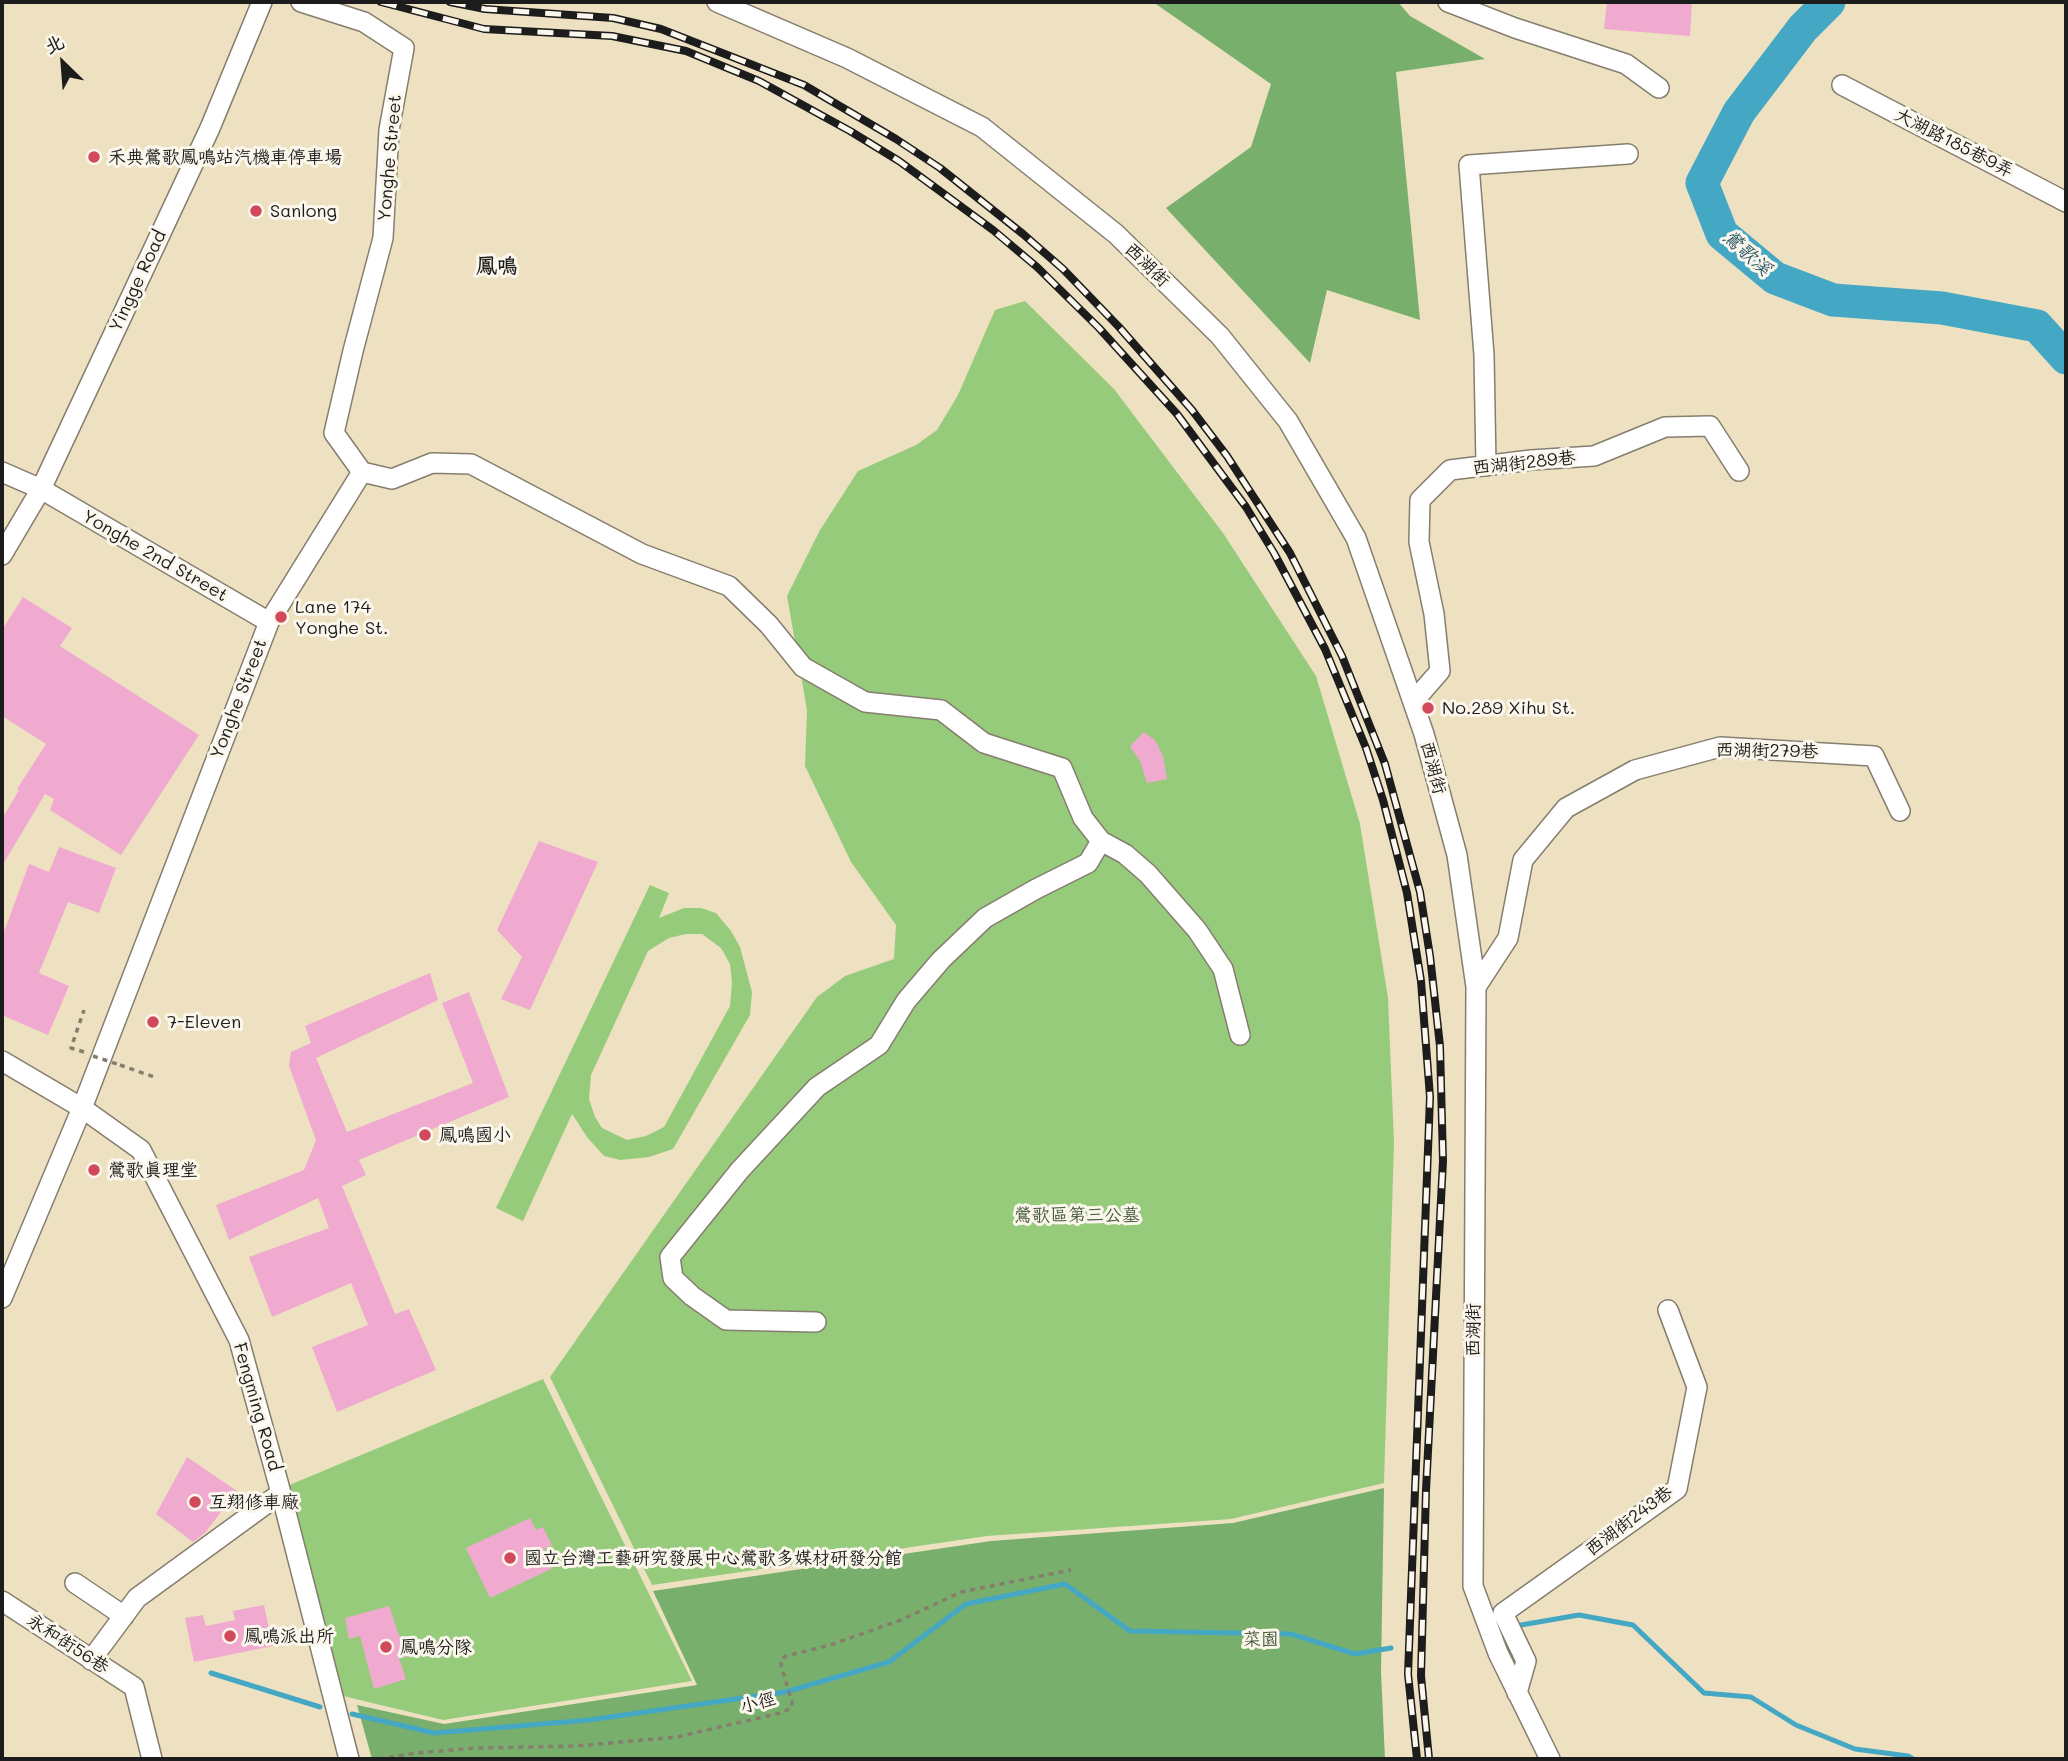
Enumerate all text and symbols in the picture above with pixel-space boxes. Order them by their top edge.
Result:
north arrow [28,28,98,98]
text: 北 [40,28,68,59]
street label: Yonghe Street [374,94,406,222]
street label: 大湖路185巷9弄 [1891,104,2017,182]
place label: 禾典鶯歌鳳鳴站汽機車停車場 [108,146,342,168]
marker: 禾典鶯歌鳳鳴站汽機車停車場 [86,149,102,165]
place label: Sanlong [270,200,337,222]
marker: Sanlong [248,203,264,219]
water label: 鶯歌溪 [1718,225,1776,281]
street label: Yingge Road [105,227,171,335]
street label: 西湖街 [1120,238,1174,292]
district label: 鳳鳴 [476,254,518,280]
street label: 西湖街289巷 [1471,447,1577,479]
street label: Yonghe 2nd Street [78,506,232,606]
place label: Lane 174 Yonghe St. [295,596,388,638]
marker: Lane 174 Yonghe St. [273,609,289,625]
street label: Yonghe Street [206,636,272,762]
place label: No.289 Xihu St. [1442,697,1575,719]
marker: No.289 Xihu St. [1420,700,1436,716]
street label: 西湖街 [1416,739,1450,797]
street label: 西湖街279巷 [1715,739,1819,763]
place label: 7-Eleven [167,1011,241,1033]
marker: 7-Eleven [145,1014,161,1030]
place label: 鳳鳴國小 [439,1124,511,1146]
marker: 鳳鳴國小 [417,1127,433,1143]
place label: 鶯歌真理堂 [108,1159,198,1181]
marker: 鶯歌真理堂 [86,1162,102,1178]
park label: 鶯歌區第三公墓 [1014,1204,1140,1226]
street label: 西湖街 [1462,1303,1484,1357]
street label: Fengming Road [228,1340,286,1474]
street label: 西湖街243巷 [1581,1481,1677,1561]
place label: 互翔修車廠 [209,1491,299,1513]
marker: 互翔修車廠 [187,1494,203,1510]
place label: 國立台灣工藝研究發展中心鶯歌多媒材研發分館 [524,1547,902,1569]
marker: 國立台灣工藝研究發展中心鶯歌多媒材研發分館 [502,1550,518,1566]
street label: 永和街56巷 [23,1610,113,1678]
place label: 鳳鳴派出所 [244,1625,334,1647]
marker: 鳳鳴派出所 [222,1628,238,1644]
park label: 菜園 [1243,1628,1279,1650]
place label: 鳳鳴分隊 [400,1636,472,1658]
marker: 鳳鳴分隊 [378,1639,394,1655]
street label: 小徑 [738,1688,778,1718]

